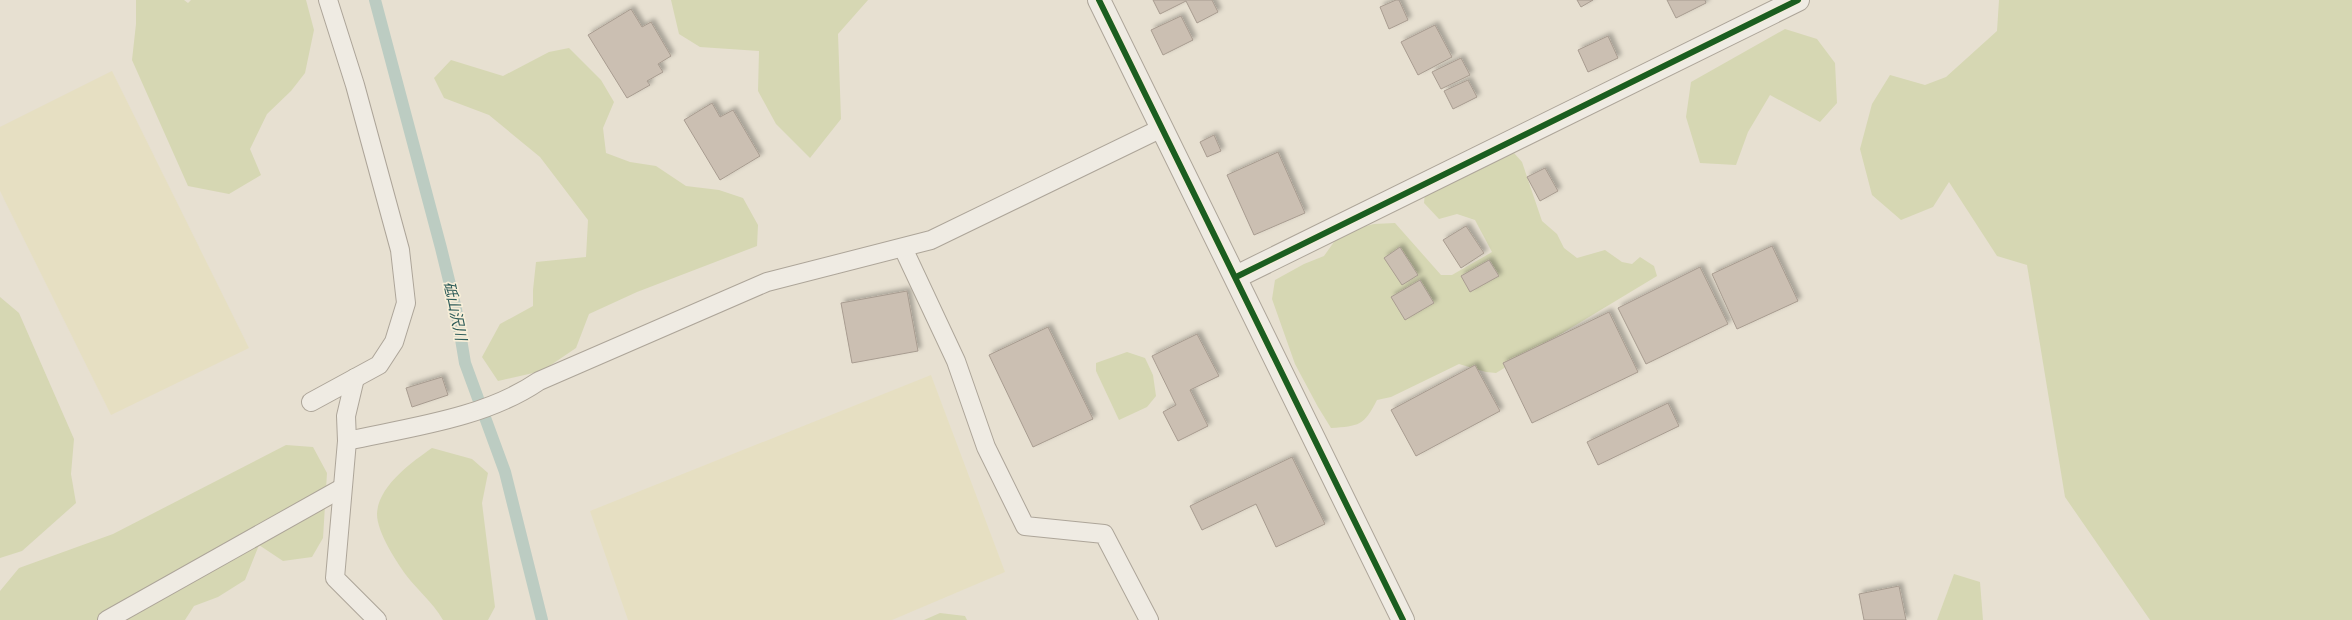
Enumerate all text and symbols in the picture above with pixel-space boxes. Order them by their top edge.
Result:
water label: 砥山沢川 [440,279,472,344]

